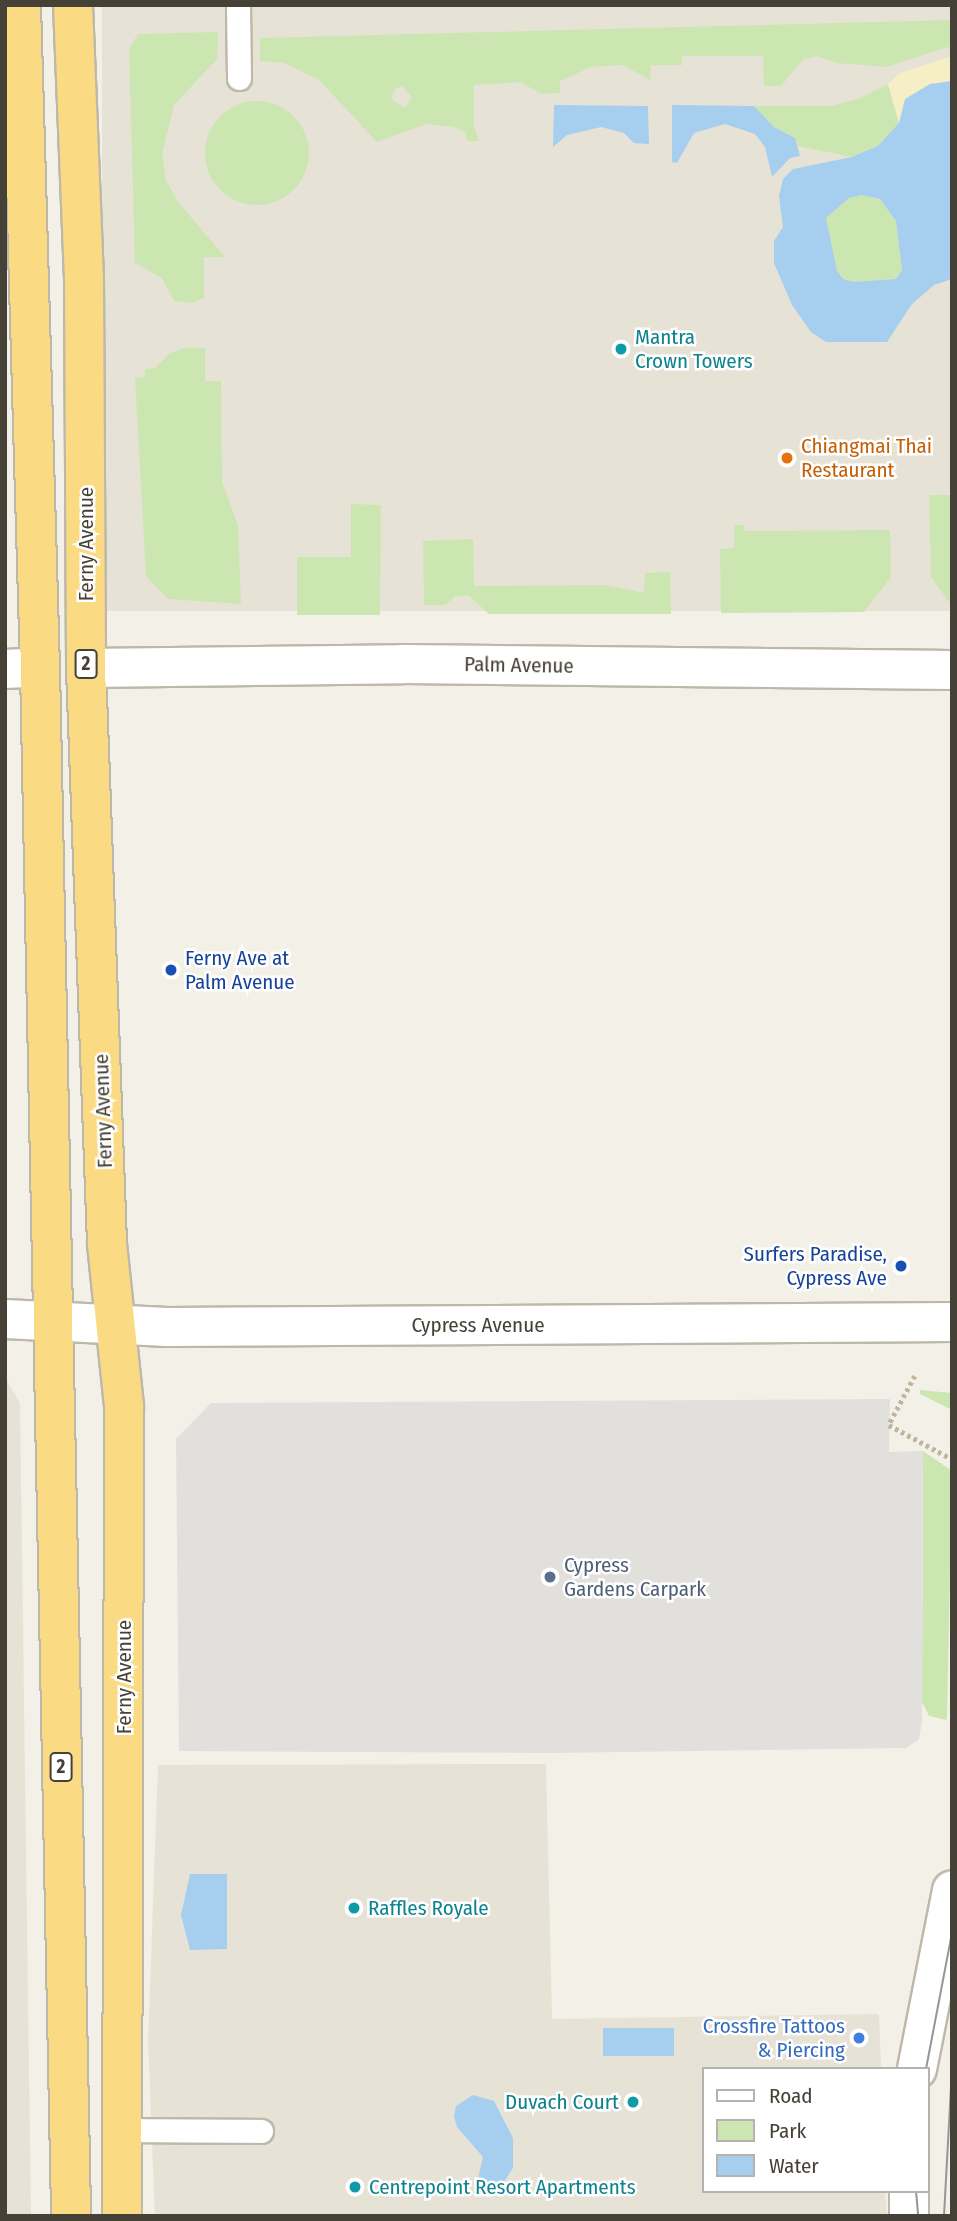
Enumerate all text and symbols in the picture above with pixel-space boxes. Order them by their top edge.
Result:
place label: Mantra Crown Towers [635,324,753,374]
marker: Mantra Crown Towers [613,341,629,357]
place label: Chiangmai Thai Restaurant [801,433,932,483]
marker: Chiangmai Thai Restaurant [779,450,795,466]
street label: Ferny Avenue [73,487,99,601]
road number: 2 [74,649,98,680]
street label: Palm Avenue [464,651,574,679]
place label: Ferny Ave at Palm Avenue [185,945,295,995]
marker: Ferny Ave at Palm Avenue [163,962,179,978]
street label: Ferny Avenue [88,1053,118,1169]
place label: Surfers Paradise, Cypress Ave [744,1241,887,1291]
marker: Surfers Paradise, Cypress Ave [893,1258,909,1274]
street label: Cypress Avenue [411,1312,545,1338]
place label: Cypress Gardens Carpark [564,1552,706,1602]
marker: Cypress Gardens Carpark [542,1569,558,1585]
street label: Ferny Avenue [111,1620,137,1734]
road number: 2 [49,1751,73,1782]
place label: Raffles Royale [368,1895,489,1921]
marker: Raffles Royale [346,1900,362,1916]
place label: Crossfire Tattoos & Piercing [703,2013,845,2063]
marker: Crossfire Tattoos & Piercing [851,2030,867,2046]
legend [702,2067,929,2193]
text: Road [769,2083,813,2109]
place label: Duvach Court [505,2089,619,2115]
marker: Duvach Court [625,2094,641,2110]
text: Park [769,2118,806,2144]
text: Water [769,2153,819,2179]
place label: Centrepoint Resort Apartments [369,2174,636,2200]
marker: Centrepoint Resort Apartments [347,2179,363,2195]

